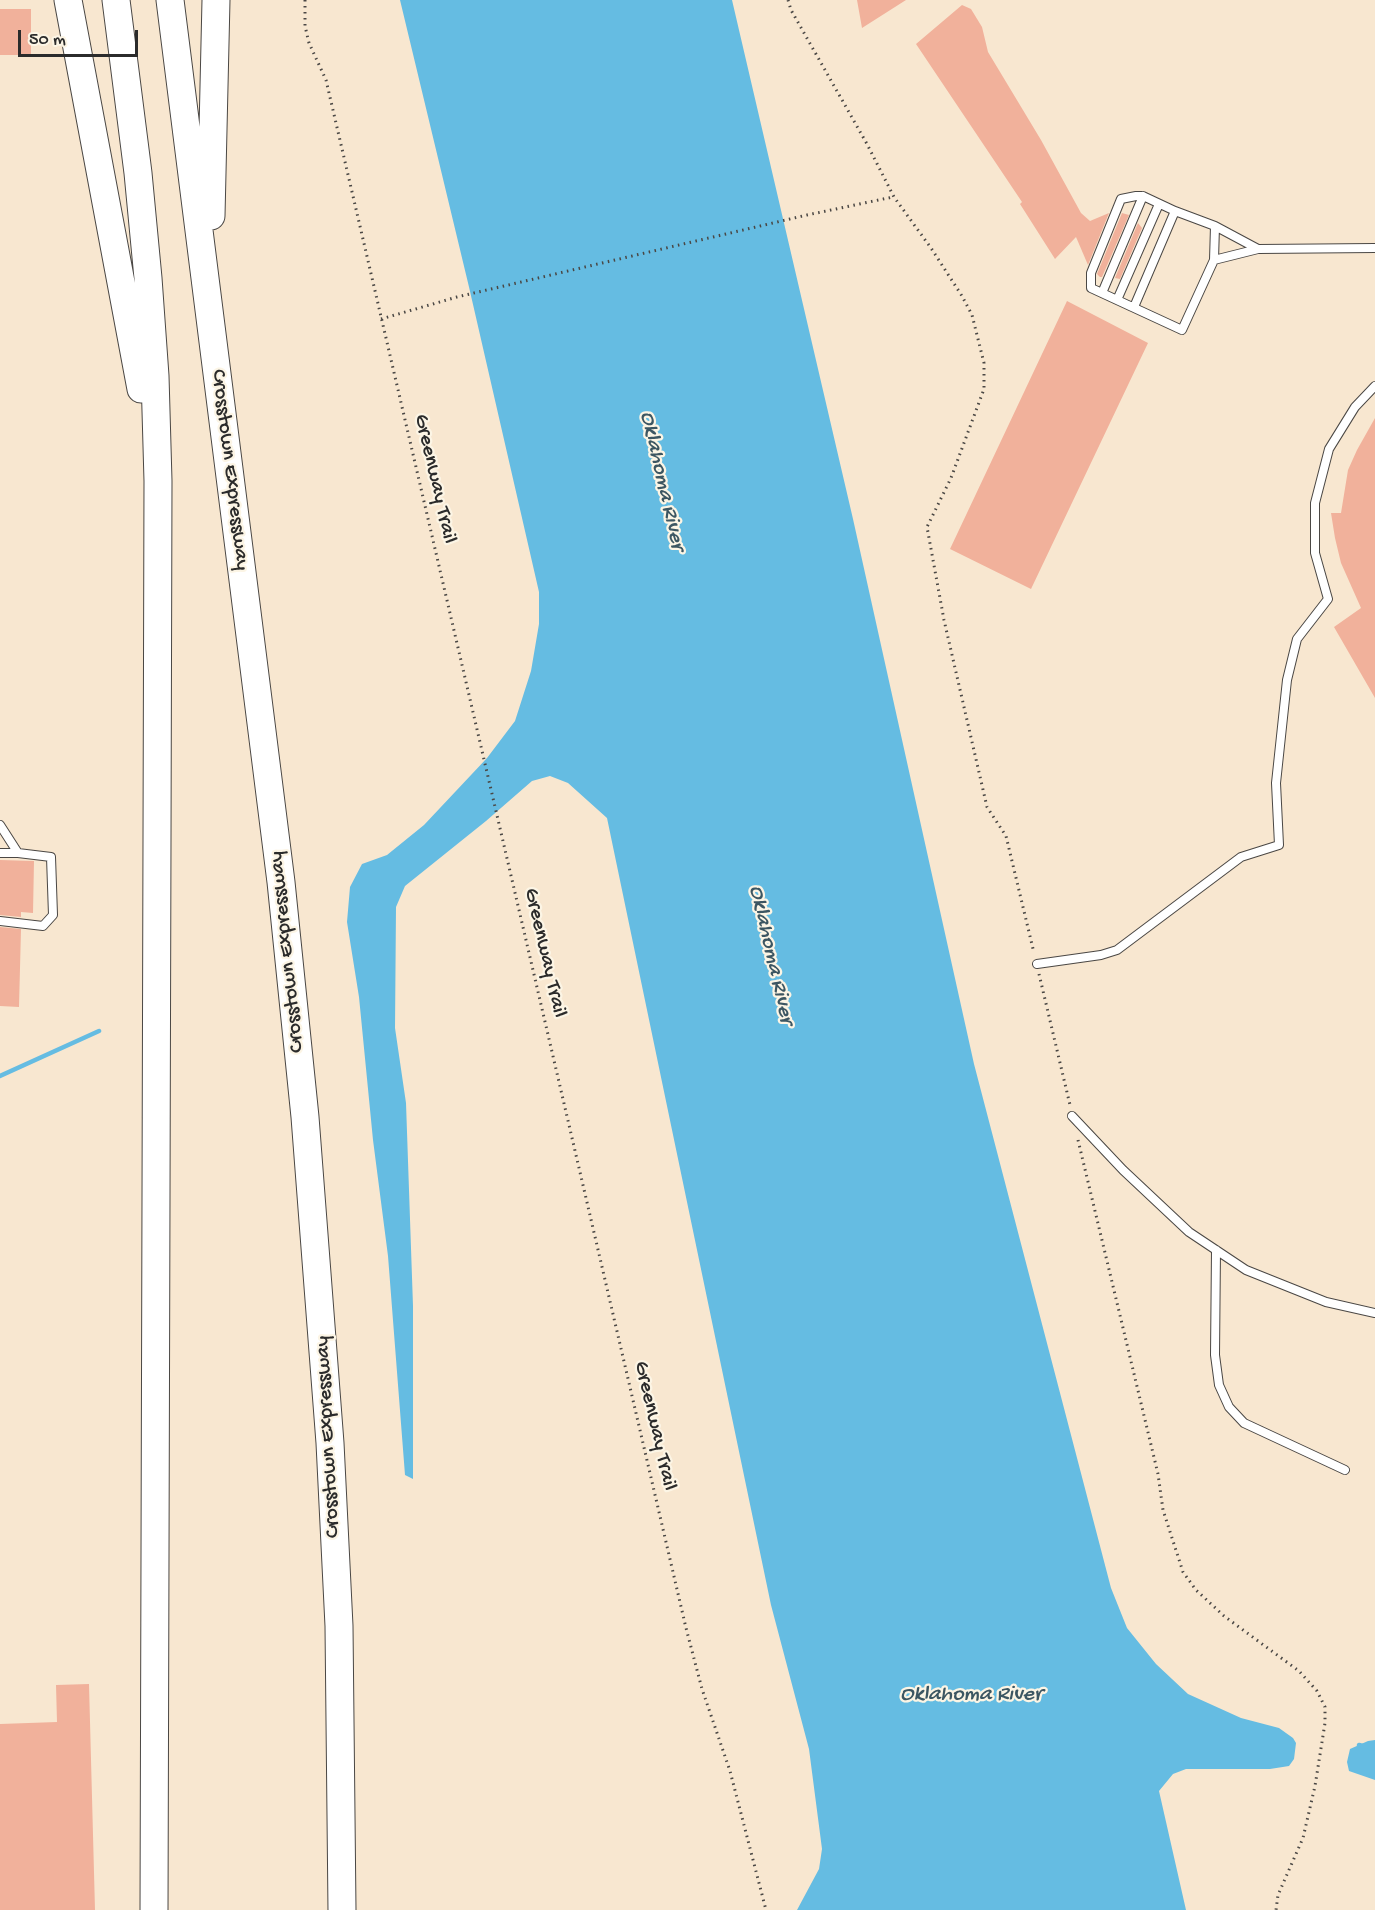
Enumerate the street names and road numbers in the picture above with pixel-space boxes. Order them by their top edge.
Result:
street label: Crosstown Expressway [204,368,254,572]
street label: Greenway Trail [407,412,461,546]
street label: Crosstown Expressway [265,850,311,1054]
street label: Greenway Trail [517,886,571,1020]
street label: Crosstown Expressway [311,1335,347,1539]
street label: Greenway Trail [627,1359,681,1493]

